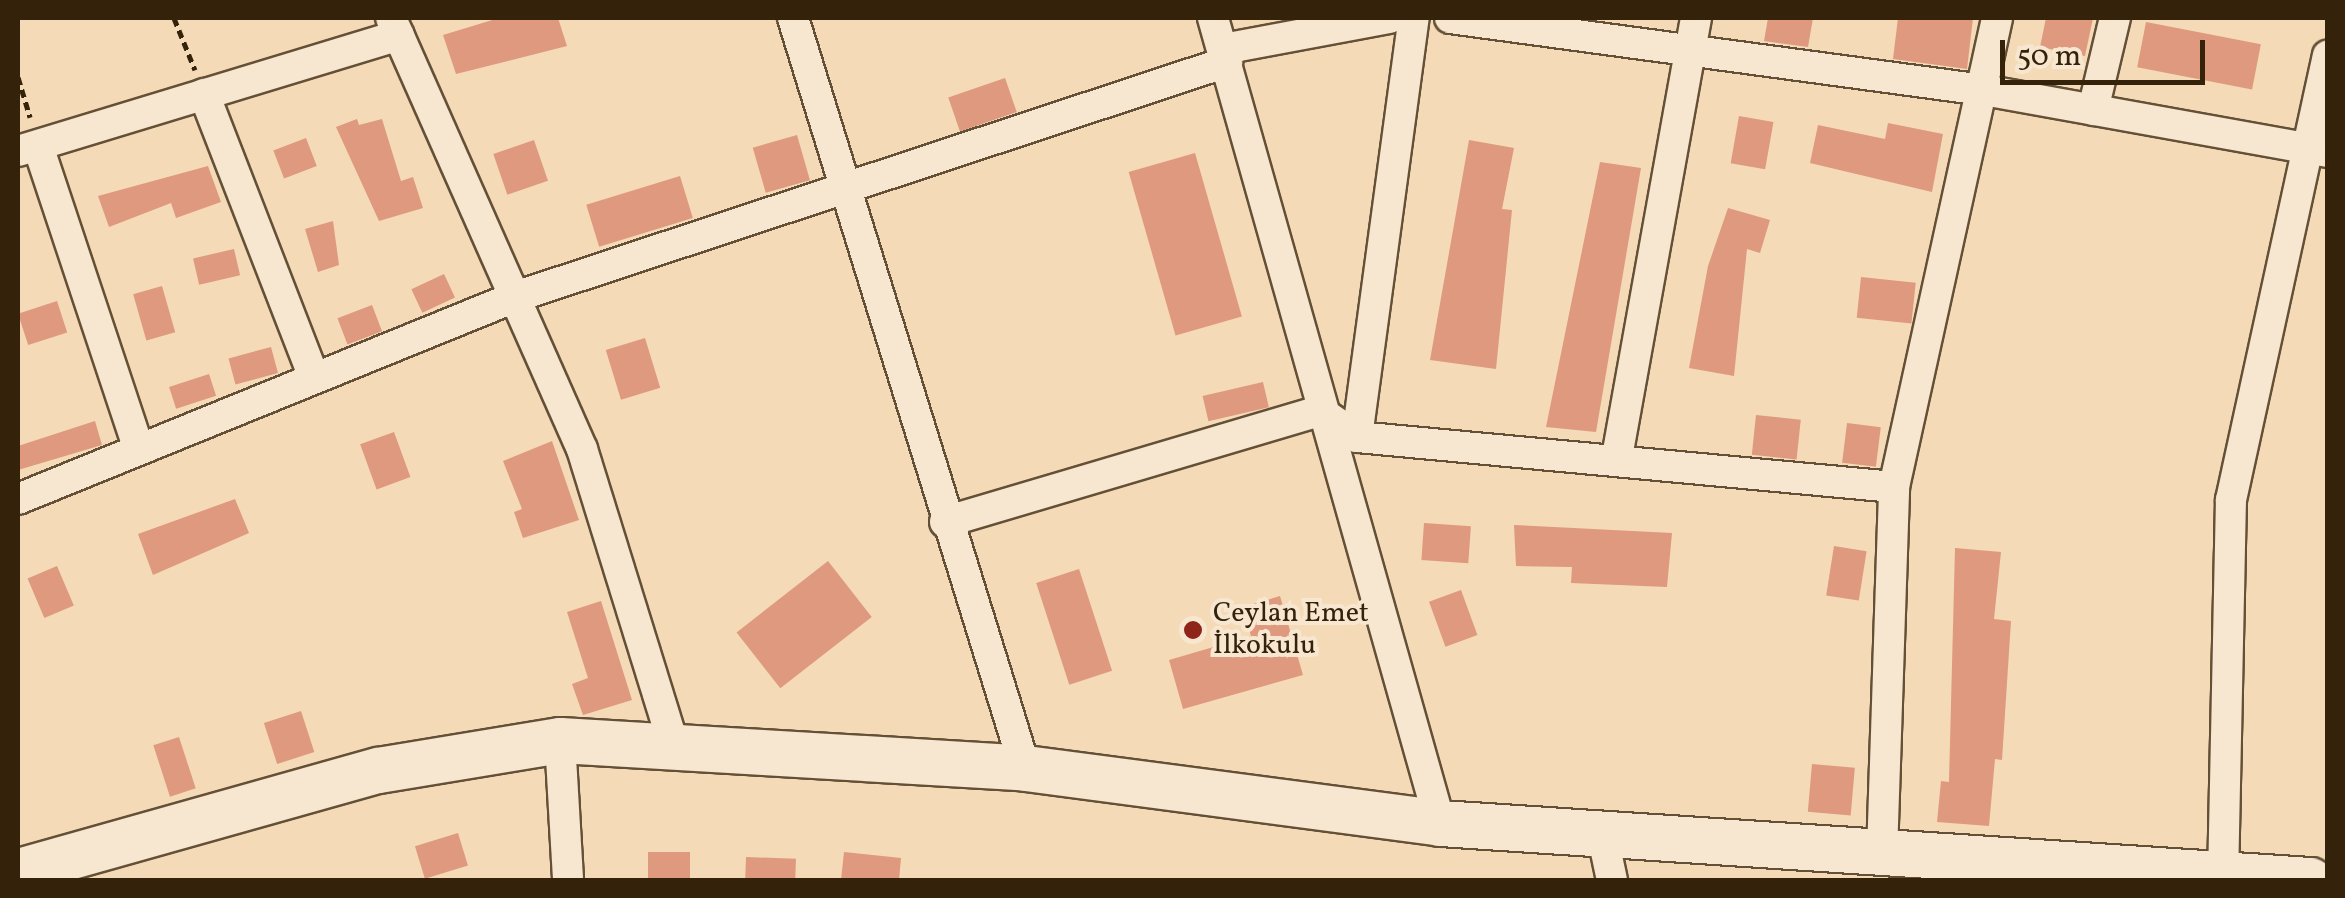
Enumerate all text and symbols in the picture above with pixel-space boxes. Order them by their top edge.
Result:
scale bar [2005,20,2210,82]
text: 50 m [2017,36,2081,78]
place label: Ceylan Emet İlkokulu [1213,597,1369,663]
marker: Ceylan Emet İlkokulu [1182,619,1204,641]

